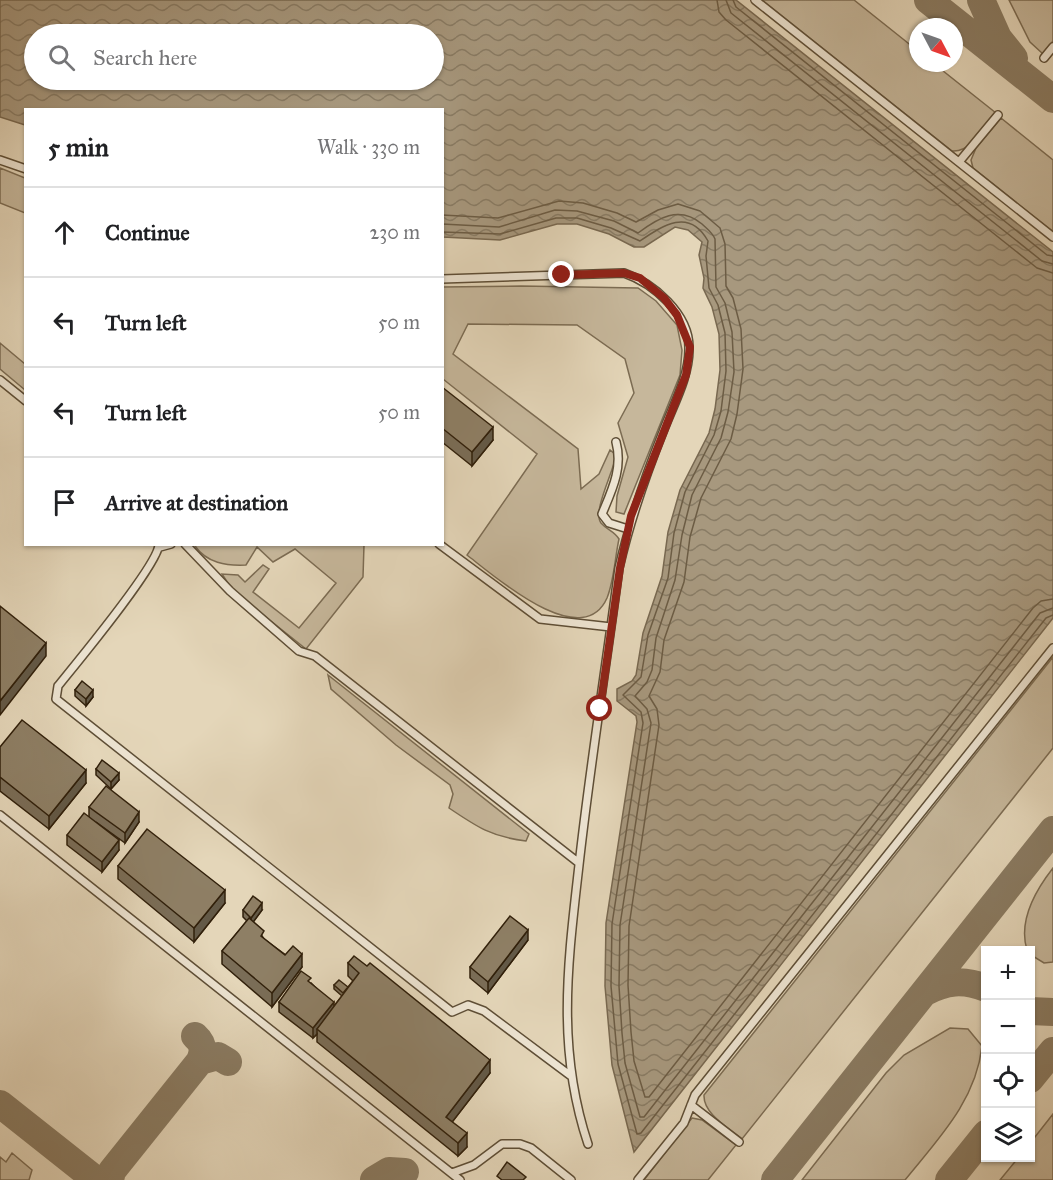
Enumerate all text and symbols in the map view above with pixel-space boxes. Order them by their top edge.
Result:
north arrow [909,18,963,72]
search box [24,24,444,90]
icon: search [45,41,78,74]
text: Search here [93,44,197,71]
text: 5 min [48,131,109,163]
text: Walk · 330 m [317,135,420,159]
icon: ahead [48,216,81,249]
text: Continue [105,219,190,246]
text: 230 m [369,220,420,244]
route end [548,261,574,287]
icon: left [48,306,81,339]
text: Turn left [105,309,187,336]
text: 50 m [378,310,420,334]
icon: left [48,396,81,429]
text: Turn left [105,399,187,426]
text: 50 m [378,400,420,424]
icon: arrive [48,486,81,519]
text: Arrive at destination [105,489,288,516]
route start [586,695,612,721]
map controls [981,946,1035,1162]
button: + [981,946,1035,1000]
button: − [981,1000,1035,1054]
button: locate [981,1054,1035,1108]
button: layers [981,1108,1035,1162]

